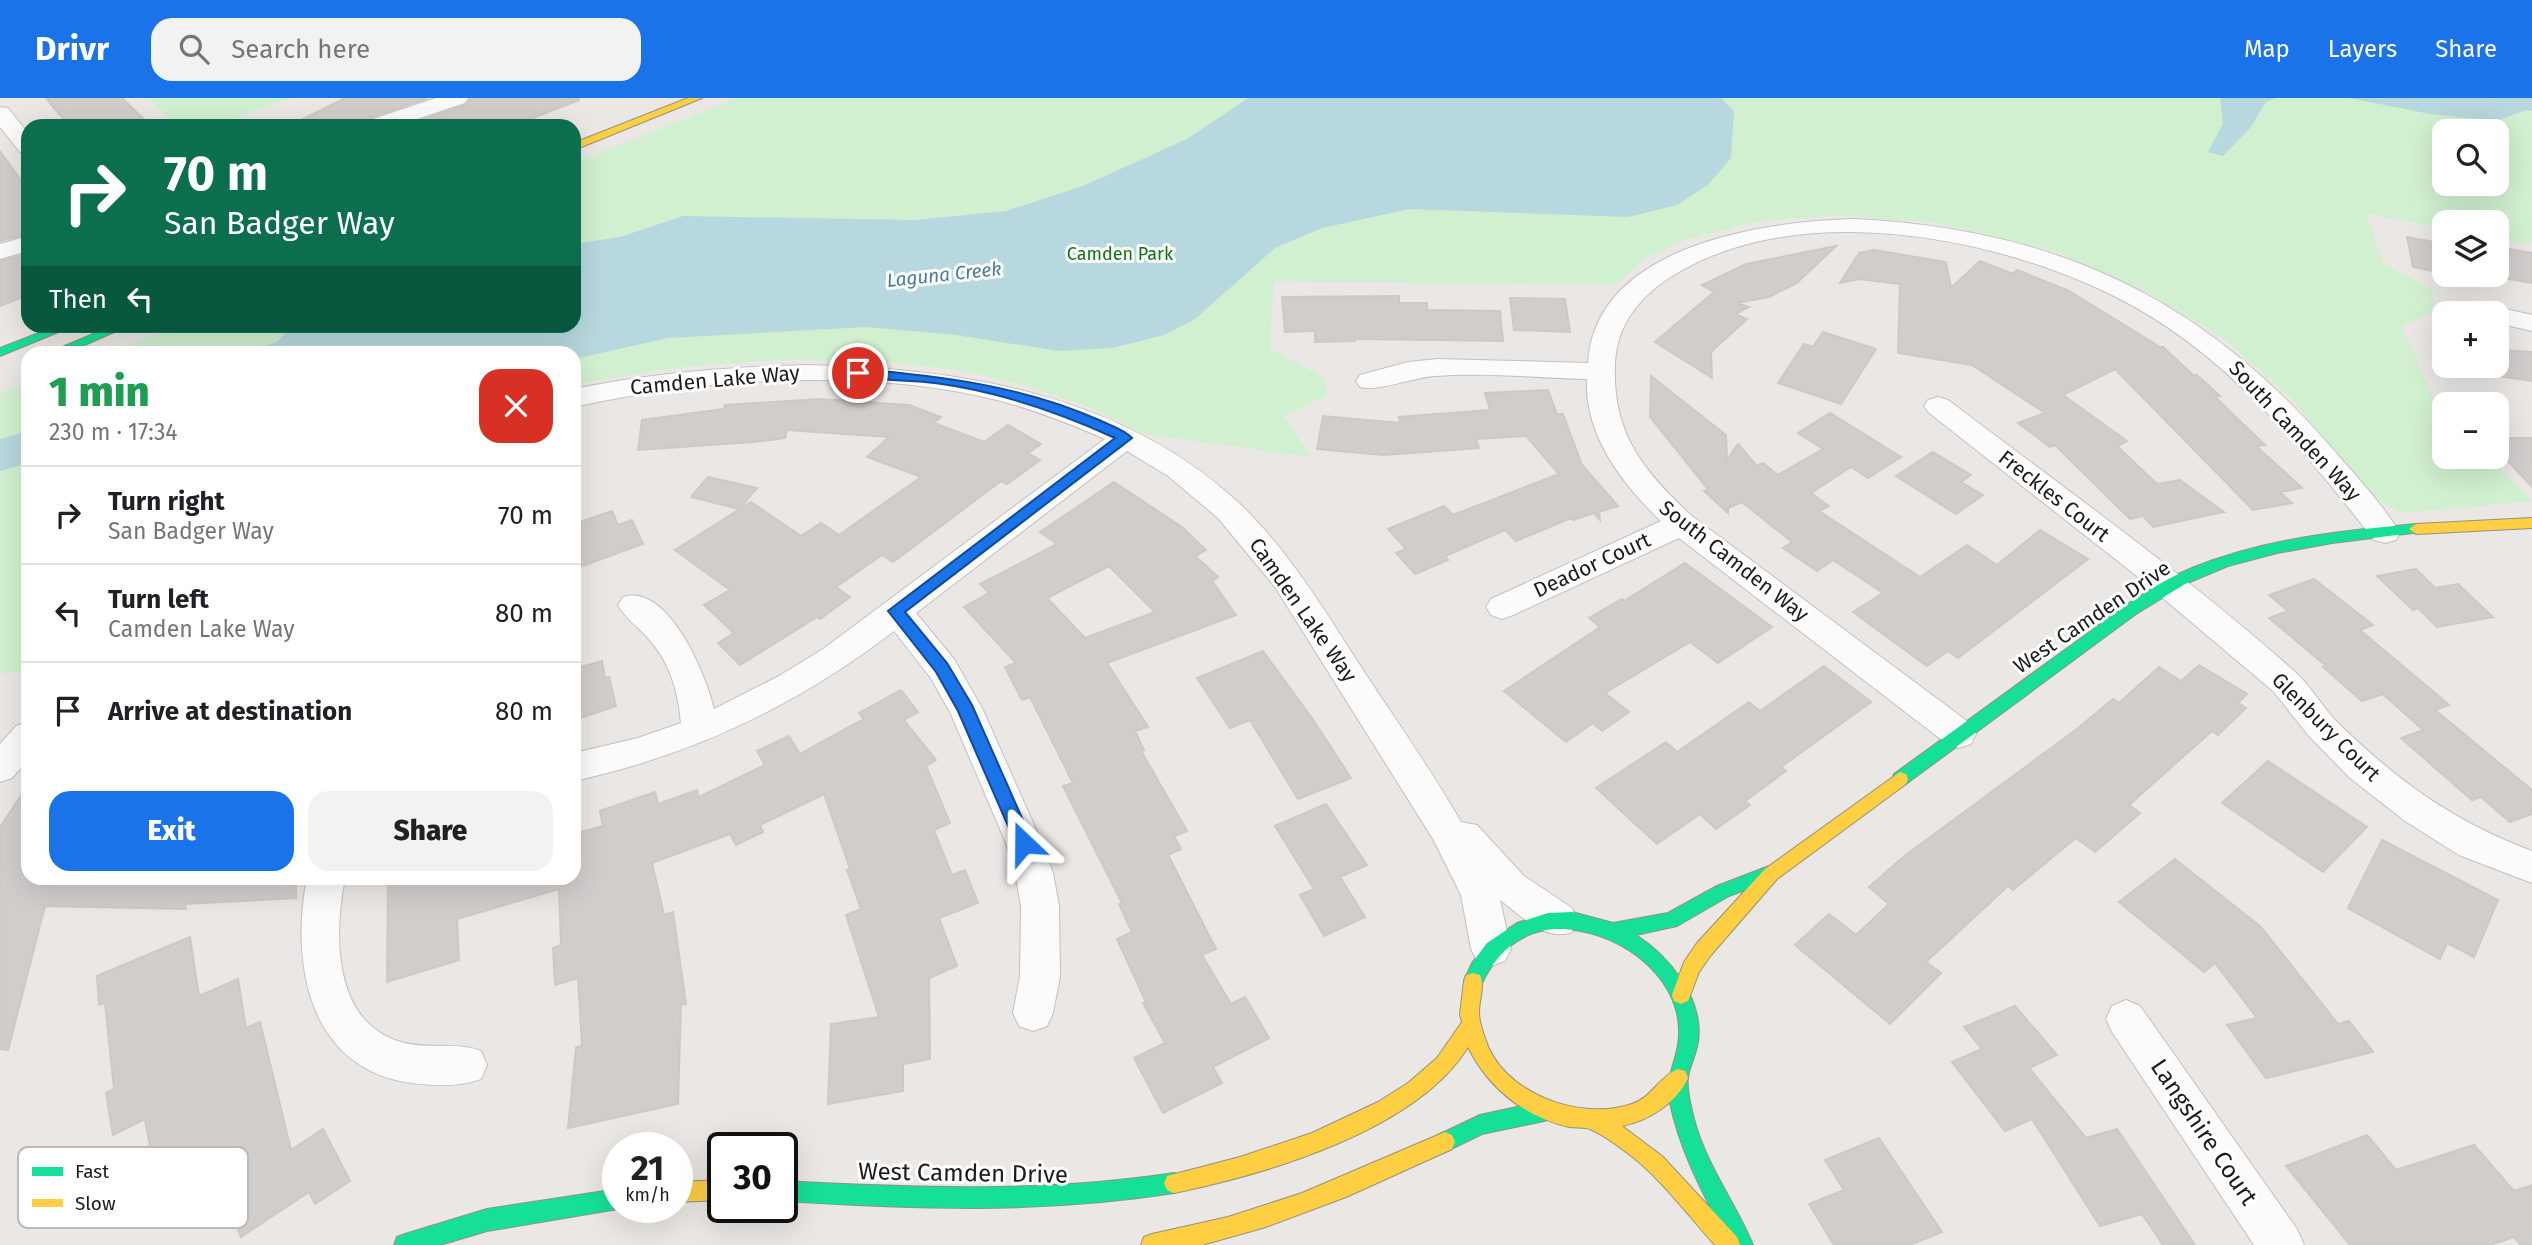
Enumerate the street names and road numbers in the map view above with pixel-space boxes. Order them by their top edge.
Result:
street label: South Camden Way [2223,355,2367,507]
street label: Camden Lake Way [629,360,802,400]
street label: Freckles Court [1993,445,2115,548]
street label: South Camden Way [1654,495,1814,628]
street label: Deador Court [1529,526,1655,603]
street label: Camden Lake Way [1244,533,1363,688]
street label: West Camden Drive [2009,555,2175,679]
street label: Glenbury Court [2266,667,2386,787]
street label: Langshire Court [2145,1054,2263,1211]
street label: West Camden Drive [858,1157,1068,1189]

